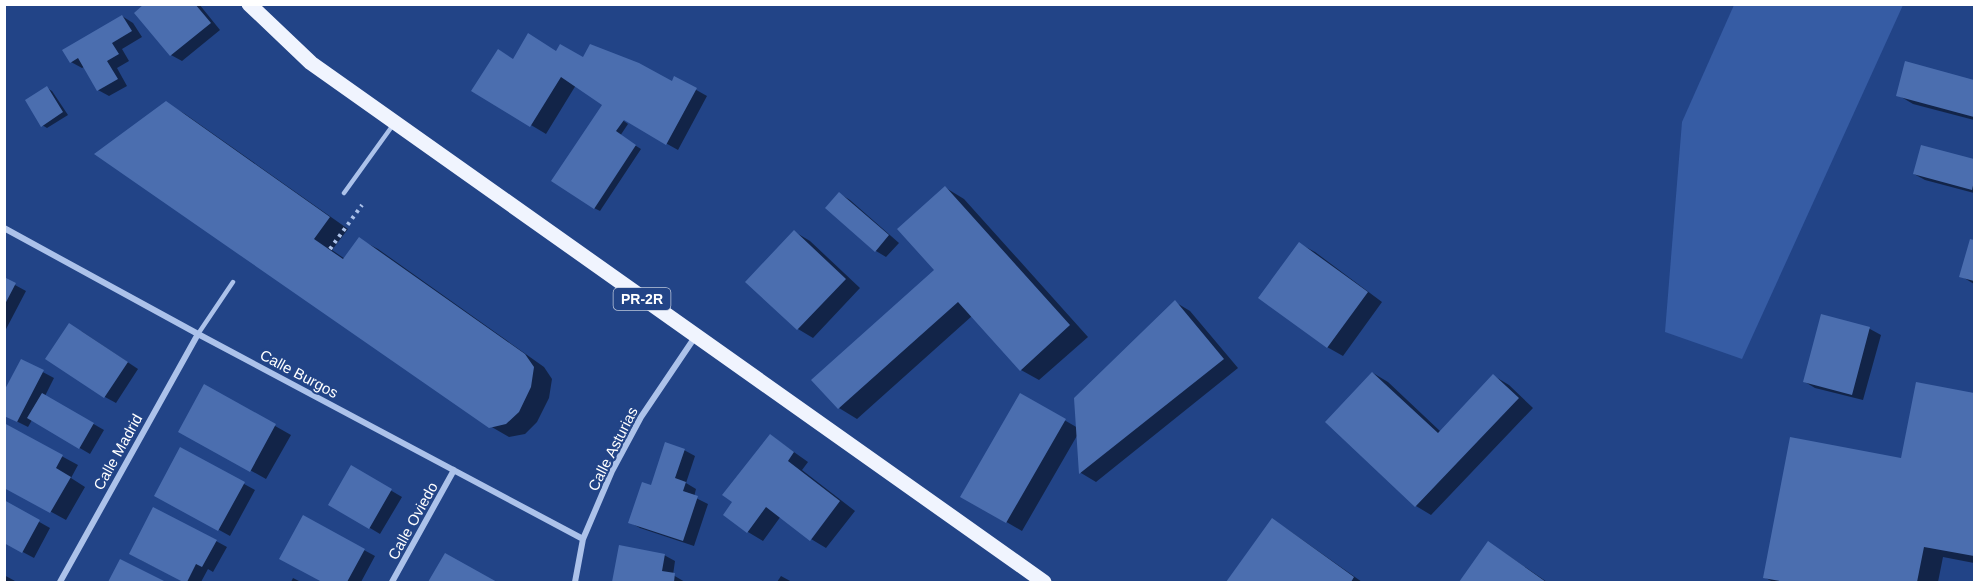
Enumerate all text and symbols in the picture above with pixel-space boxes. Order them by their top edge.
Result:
road number: PR-2R [614,288,670,310]
street label: Calle Burgos [257,346,341,401]
street label: Calle Asturias [584,404,641,493]
street label: Calle Madrid [90,411,145,493]
street label: Calle Oviedo [384,479,441,562]

